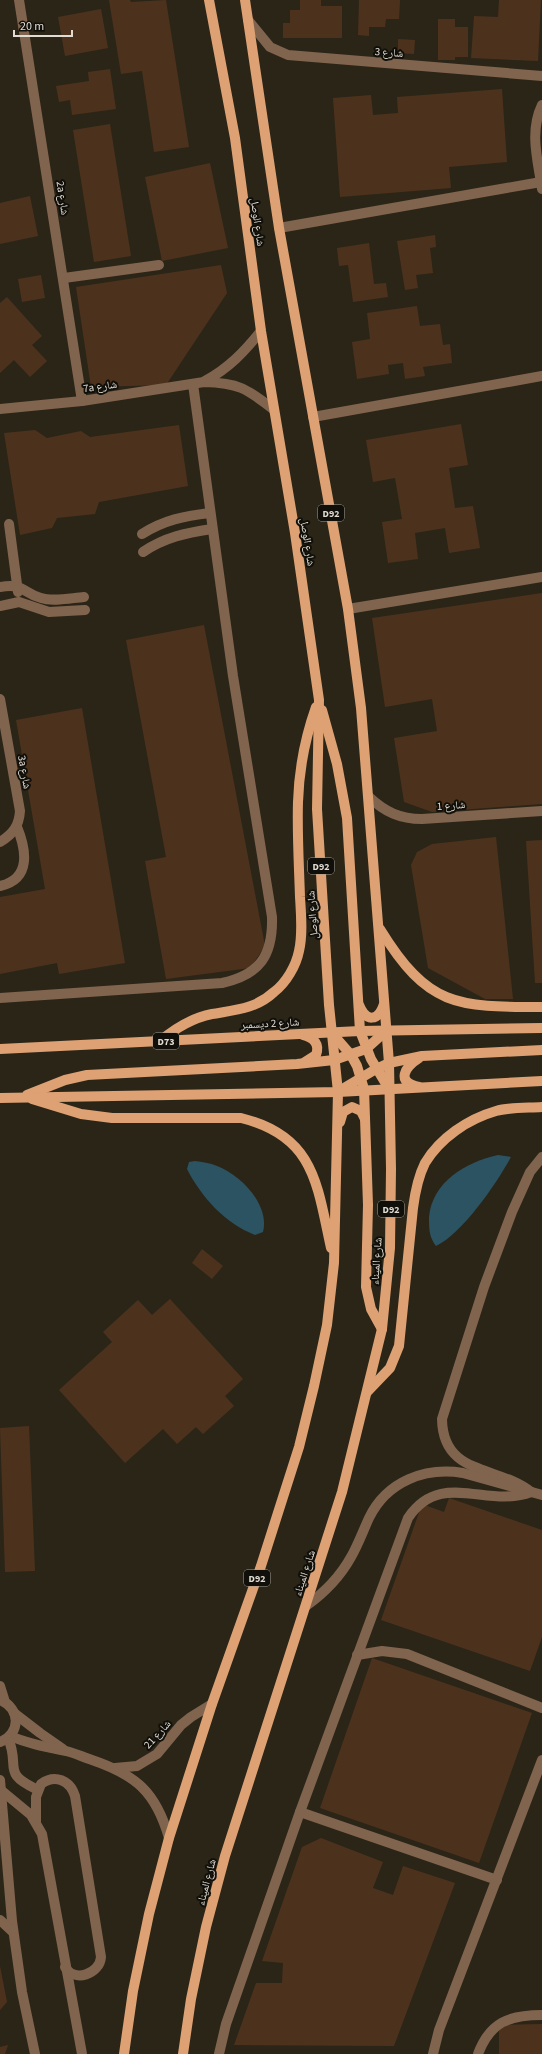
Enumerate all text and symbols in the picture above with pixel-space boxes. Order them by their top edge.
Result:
scale bar [14,12,72,38]
text: 20 m [20,18,44,35]
street label: شارع 3 [374,44,404,61]
street label: 2a شارع [52,180,73,216]
street label: شارع الوصل [247,197,268,247]
street label: 7a شارع [82,377,118,396]
road number: D92 [318,505,344,521]
street label: شارع الوصل [296,517,319,567]
street label: 3a شارع [14,754,35,790]
street label: شارع 1 [436,797,466,814]
road number: D92 [308,858,334,874]
street label: شارع الوصل [303,890,322,940]
street label: شارع 2 ديسمبر [239,1014,300,1033]
road number: D73 [153,1033,179,1049]
road number: D92 [378,1201,404,1217]
street label: شارع الميناء [367,1237,386,1285]
street label: شارع الميناء [290,1548,319,1598]
road number: D92 [244,1570,270,1586]
street label: شارع 21 [140,1717,174,1752]
street label: شارع الميناء [193,1857,220,1907]

